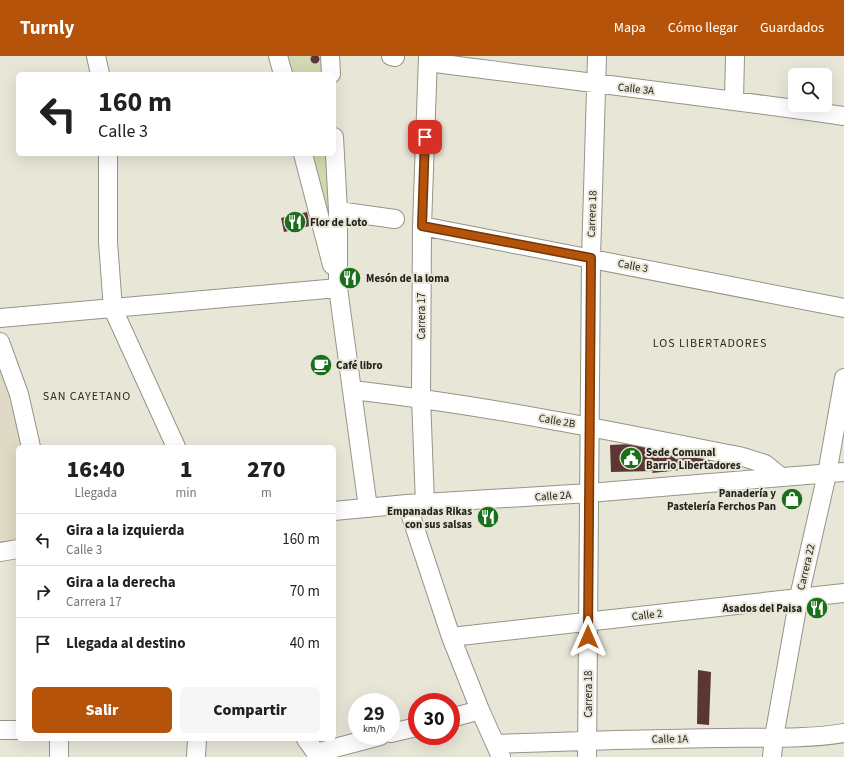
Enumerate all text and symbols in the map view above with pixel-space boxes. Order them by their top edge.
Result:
text: Turnly [20,15,74,42]
text: Mapa [614,18,646,38]
text: Cómo llegar [668,18,738,38]
text: Guardados [760,18,824,38]
map controls [788,68,832,112]
button: search [788,68,832,112]
street label: Calle 3A [617,80,655,98]
text: 160 m [98,82,172,122]
icon: left [32,88,84,140]
text: Calle 3 [98,119,148,144]
pin [408,120,442,154]
icon: arrive [414,126,436,148]
street label: Carrera 18 [584,190,600,238]
restaurant icon: Flor de Loto [282,209,308,235]
place label: Flor de Loto [310,215,367,230]
street label: Calle 3 [617,256,649,276]
restaurant icon: Mesón de la loma [337,265,363,291]
place label: Mesón de la loma [366,271,450,286]
street label: Carrera 17 [414,292,429,340]
district label: LOS LIBERTADORES [653,335,767,352]
cafe icon: Café libro [308,352,334,378]
place label: Café libro [336,358,383,373]
district label: SAN CAYETANO [43,388,131,405]
street label: Calle 2B [537,410,577,432]
public building icon: Sede Comunal Barrio Libertadores [618,445,644,471]
place label: Sede Comunal Barrio Libertadores [646,445,741,473]
text: 16:40 [66,452,125,487]
text: 1 [180,452,193,487]
text: 270 [247,452,286,487]
text: Llegada [74,484,117,502]
text: min [176,484,197,502]
text: m [261,484,272,502]
place label: Panadería y Pastelería Ferchos Pan [667,486,776,514]
shop icon: Panadería y Pastelería Ferchos Pan [779,486,805,512]
street label: Calle 2A [534,487,572,505]
place label: Empanadas Rikas con sus salsas [387,504,472,532]
restaurant icon: Empanadas Rikas con sus salsas [475,504,501,530]
text: Gira a la izquierda [66,520,185,541]
icon: left [32,529,54,551]
text: 160 m [282,529,320,550]
text: Calle 3 [66,541,102,559]
street label: Carrera 22 [793,542,819,592]
text: Gira a la derecha [66,572,176,593]
icon: right [32,581,54,603]
text: 70 m [290,581,320,602]
text: Carrera 17 [66,593,122,611]
restaurant icon: Asados del Paisa [804,595,830,621]
place label: Asados del Paisa [721,601,802,616]
street label: Calle 2 [631,606,663,624]
position arrow [567,616,609,658]
icon: arrive [32,633,54,655]
text: Llegada al destino [66,633,186,654]
text: 40 m [290,633,320,654]
street label: Carrera 18 [581,670,596,718]
button: Salir [32,687,172,733]
button: Compartir [180,687,320,733]
speed limit sign: 30 [408,693,460,745]
text: 29 [363,700,385,728]
text: km/h [363,722,385,736]
street label: Calle 1A [652,731,688,747]

